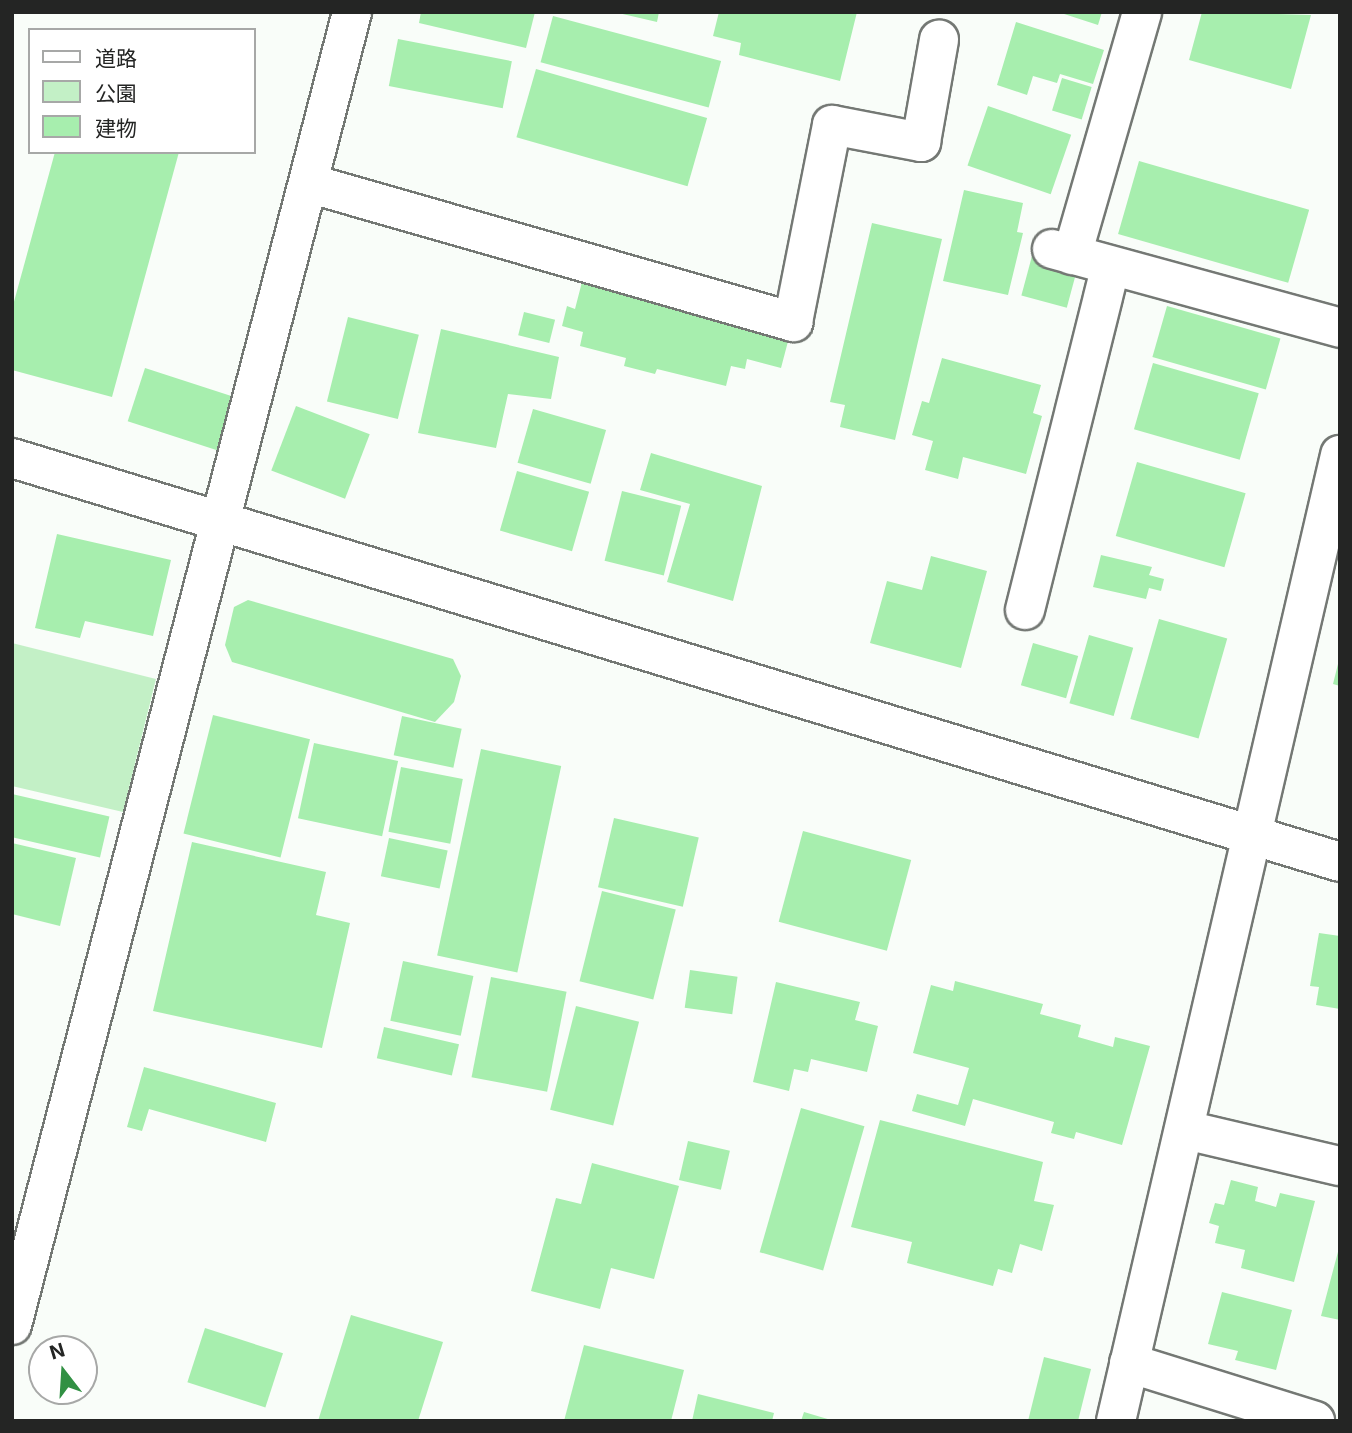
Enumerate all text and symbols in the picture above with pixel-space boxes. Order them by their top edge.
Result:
legend [28,28,256,154]
text: 道路 [95,46,137,71]
text: 公園 [95,81,137,106]
text: 建物 [95,116,137,141]
north arrow [28,1335,98,1405]
text: N [47,1338,68,1364]

